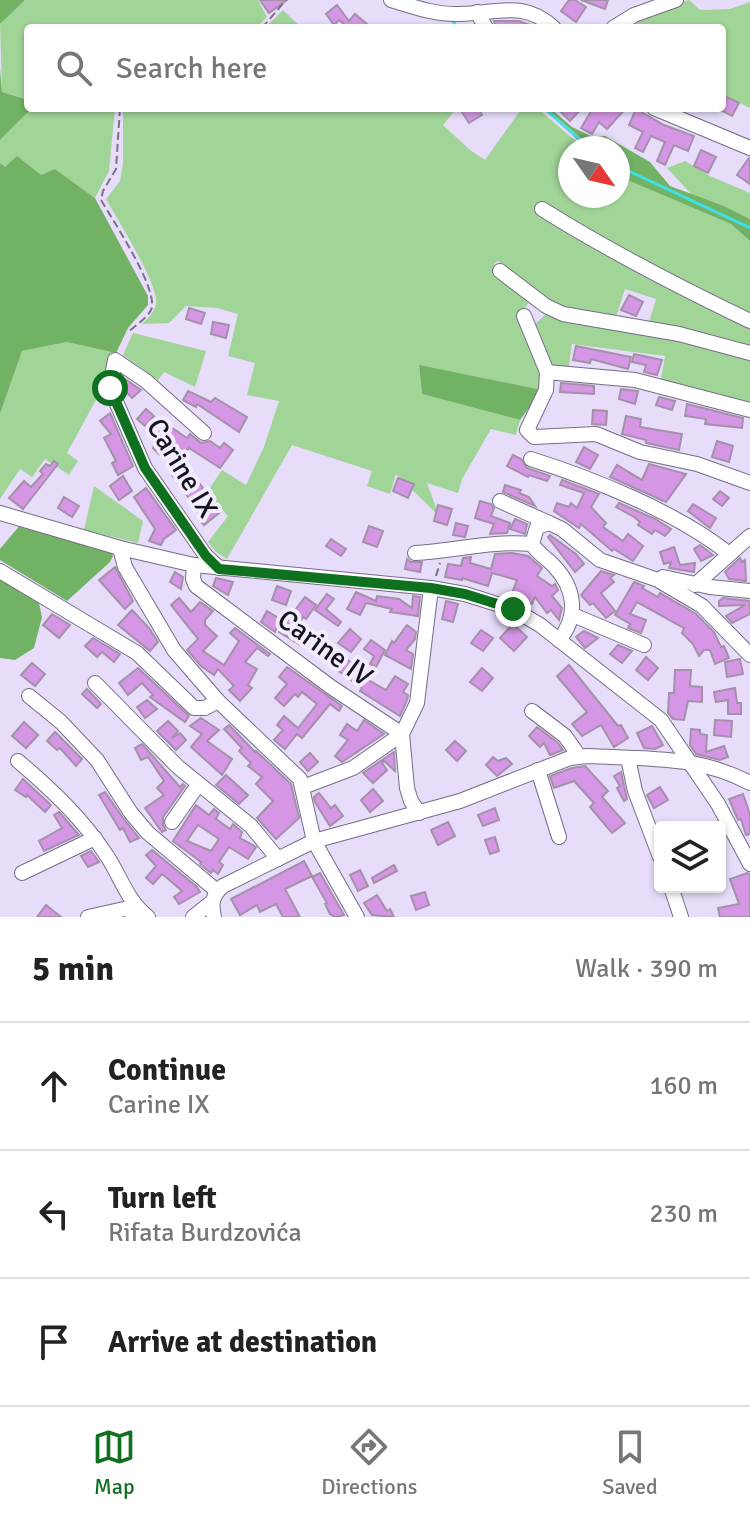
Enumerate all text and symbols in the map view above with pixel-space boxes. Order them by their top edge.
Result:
search box [24,24,726,112]
icon: search [52,46,96,90]
text: Search here [116,50,267,87]
north arrow [558,136,630,208]
route start [92,370,128,406]
street label: Carine IX [139,412,225,524]
route end [495,591,531,627]
street label: Carine IV [271,602,379,694]
map controls [654,821,726,893]
button: layers [654,821,726,893]
text: 5 min [32,948,114,990]
text: Walk · 390 m [575,953,718,985]
text: Continue [108,1052,226,1089]
icon: ahead [32,1064,76,1108]
text: 160 m [649,1070,718,1102]
text: Carine IX [108,1089,210,1121]
text: Turn left [108,1180,217,1217]
icon: left [32,1192,76,1236]
text: 230 m [649,1198,718,1230]
text: Rifata Burdzovića [108,1217,302,1249]
icon: arrive [32,1320,76,1364]
text: Arrive at destination [108,1324,377,1361]
tab: Map [92,1425,136,1500]
tab: Directions [321,1425,417,1500]
tab: Saved [602,1425,658,1500]

